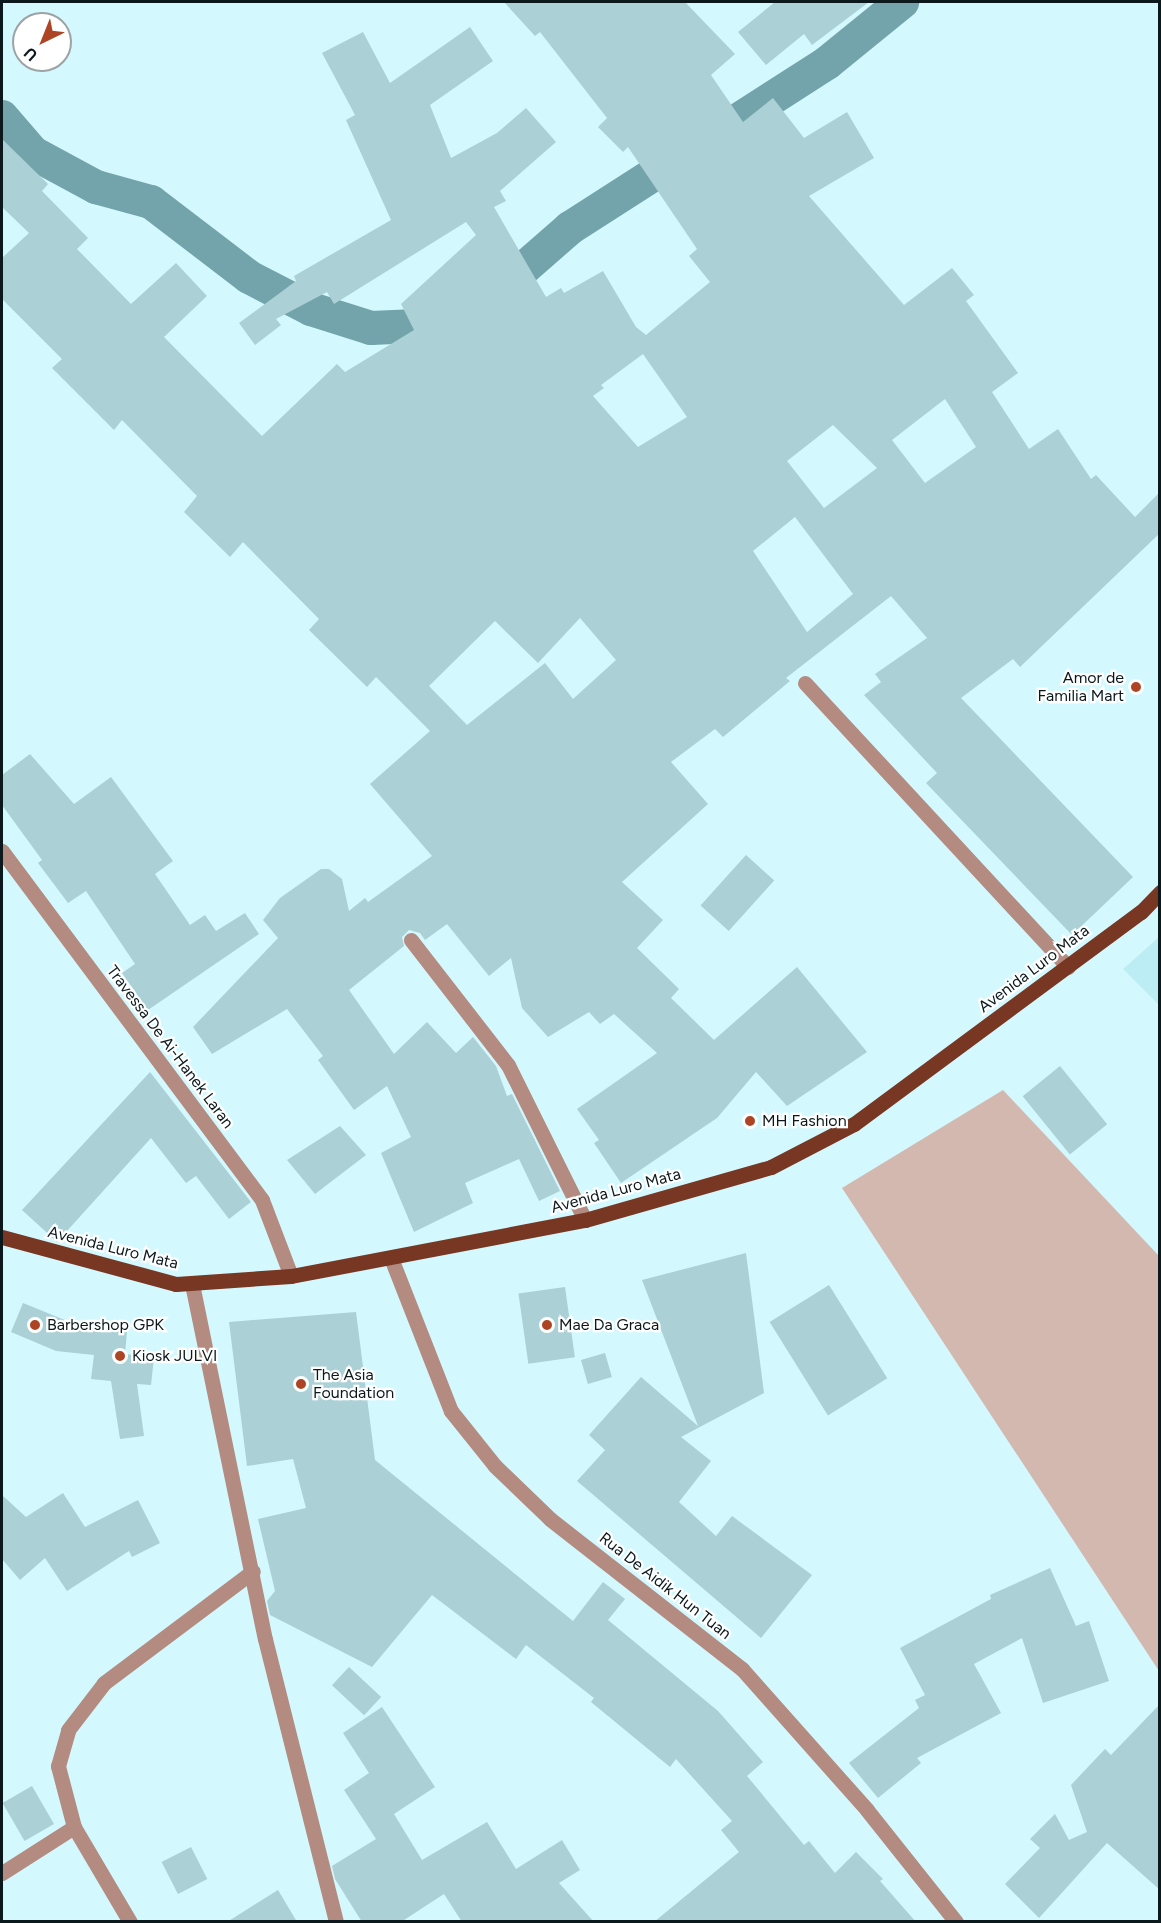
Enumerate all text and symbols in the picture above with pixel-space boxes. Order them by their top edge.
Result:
north arrow [12,12,72,72]
text: U [20,43,41,65]
place label: Amor de Familia Mart [1037,668,1124,706]
marker: Amor de Familia Mart [1129,680,1143,694]
street label: Avenida Luro Mata [975,921,1093,1017]
street label: Travessa De Ai-Hanek Laran [102,962,238,1132]
place label: MH Fashion [762,1111,847,1131]
marker: MH Fashion [743,1114,757,1128]
street label: Avenida Luro Mata [549,1164,683,1218]
street label: Avenida Luro Mata [46,1223,180,1273]
place label: Barbershop GPK [47,1315,164,1335]
place label: Mae Da Graca [559,1315,659,1335]
marker: Barbershop GPK [28,1318,42,1332]
marker: Mae Da Graca [540,1318,554,1332]
place label: Kiosk JULVI [132,1346,217,1366]
marker: Kiosk JULVI [113,1349,127,1363]
place label: The Asia Foundation [313,1365,394,1403]
marker: The Asia Foundation [294,1377,308,1391]
street label: Rua De Aidik Hun Tuan [595,1529,735,1643]

